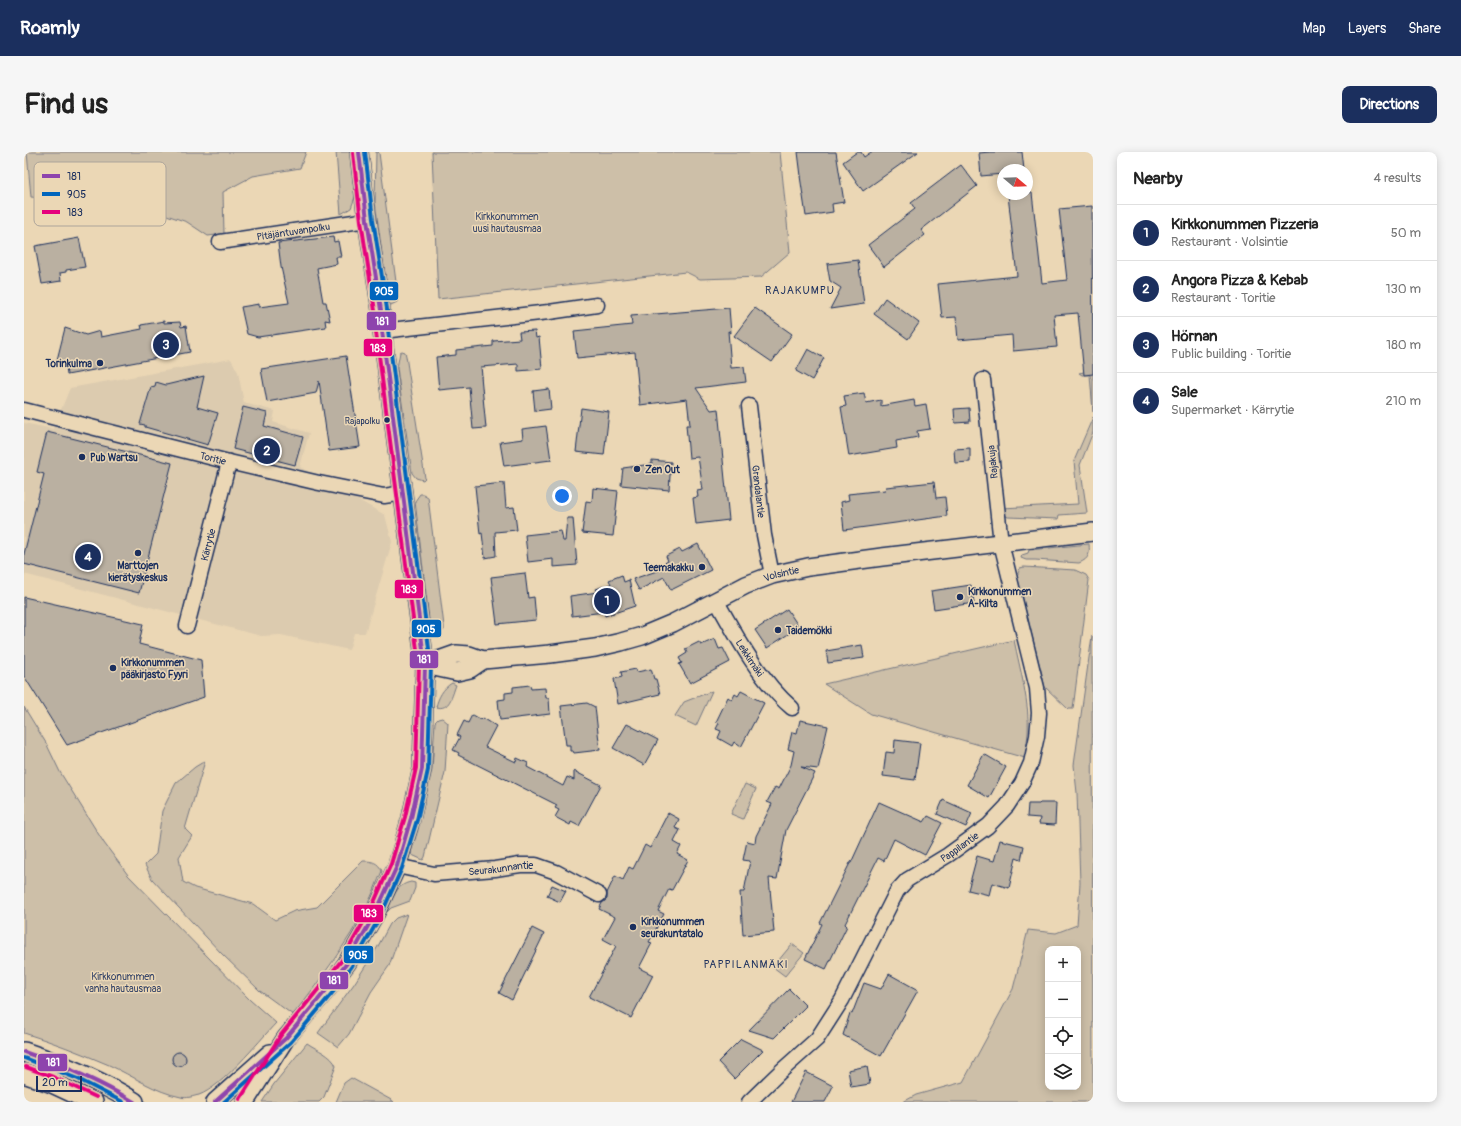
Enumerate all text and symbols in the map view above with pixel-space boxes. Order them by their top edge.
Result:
text: Roamly [20,16,80,40]
text: Map [1303,20,1326,37]
text: Layers [1348,20,1386,37]
text: Share [1408,20,1441,37]
button: Directions [1342,86,1437,123]
text: Find us [24,87,108,122]
legend [34,162,166,226]
north arrow [997,164,1033,200]
text: Nearby [1133,168,1182,189]
text: 181 [67,170,81,183]
text: 4 results [1374,170,1421,186]
text: 905 [67,188,86,201]
text: 183 [67,206,83,219]
park label: Kirkkonummen uusi hautausmaa [473,211,542,235]
text: Kirkkonummen Pizzeria [1171,215,1319,234]
street label: Pitäjäntuvanpolku [256,221,331,243]
text: 1 [1143,225,1149,241]
text: 50 m [1391,225,1421,241]
text: Restaurant · Volsintie [1171,234,1288,250]
text: Angora Pizza & Kebab [1171,271,1308,290]
line badge: 905 [369,281,399,301]
text: 2 [1142,281,1150,297]
text: 130 m [1385,281,1421,297]
district label: RAJAKUMPU [765,284,835,297]
text: 905 [374,285,394,298]
text: Restaurant · Toritie [1171,290,1275,306]
line badge: 181 [366,311,397,331]
text: 181 [375,315,389,328]
text: Hörnan [1171,327,1218,346]
pin: 3 [153,330,179,360]
text: 3 [1142,337,1150,353]
text: 180 m [1386,337,1421,353]
line badge: 183 [363,338,393,357]
text: 183 [370,342,386,355]
text: Public building · Toritie [1171,346,1291,362]
place label: Torinkulma [45,358,92,370]
marker: Torinkulma [95,358,105,368]
text: Sale [1171,383,1198,402]
text: 4 [1142,393,1150,409]
text: 210 m [1385,393,1421,409]
text: Supermarket · Kärrytie [1171,402,1294,418]
marker: Rajapolku [382,415,392,425]
place label: Rajapolku [345,416,380,427]
pin: 2 [254,436,280,466]
street label: Rajakuja [985,444,1001,479]
street label: Toritie [198,450,227,468]
marker: Pub Wartsu [77,452,87,462]
place label: Pub Wartsu [90,452,138,464]
marker: Zen Out [632,464,642,474]
place label: Zen Out [645,464,681,476]
street label: Grandalantie [749,465,767,519]
your location [552,486,572,506]
street label: Kärrytie [199,527,219,562]
pin: 4 [75,542,101,572]
marker: Marttojen kierätyskeskus [133,548,143,558]
place label: Marttojen kierätyskeskus [107,560,168,584]
place label: Teemakakku [643,562,694,574]
marker: Teemakakku [697,562,707,572]
street label: Volsintie [762,564,800,585]
line badge: 183 [394,579,424,599]
text: 183 [401,583,417,596]
pin: 1 [594,586,620,616]
place label: Kirkkonummen A-Kilta [968,586,1032,610]
marker: Kirkkonummen A-Kilta [955,592,965,602]
line badge: 905 [411,619,442,638]
text: 905 [416,623,436,636]
marker: Taidemökki [773,625,783,635]
place label: Taidemökki [785,625,832,637]
street label: Leikkimäki [733,637,766,679]
line badge: 181 [409,650,439,669]
text: 181 [417,653,431,666]
place label: Kirkkonummen pääkirjasto Fyyri [121,657,188,681]
marker: Kirkkonummen pääkirjasto Fyyri [108,663,118,673]
street label: Pappilantie [939,830,981,865]
street label: Seurakunnantie [468,860,533,878]
line badge: 183 [353,904,384,923]
text: 183 [361,907,377,920]
place label: Kirkkonummen seurakuntatalo [641,916,705,940]
marker: Kirkkonummen seurakuntatalo [628,922,638,932]
line badge: 905 [343,945,374,964]
map controls [1045,946,1081,1090]
button: + [1045,946,1081,982]
text: 905 [348,949,368,962]
district label: PAPPILANMÄKI [703,958,789,971]
park label: Kirkkonummen vanha hautausmaa [84,971,162,995]
line badge: 181 [319,971,349,990]
text: 181 [327,974,341,987]
button: − [1045,982,1081,1018]
button: locate [1045,1018,1081,1054]
line badge: 181 [37,1053,68,1072]
button: layers [1045,1054,1081,1090]
text: 181 [46,1056,60,1069]
scale bar [36,1074,82,1093]
text: 20 m [42,1076,68,1089]

